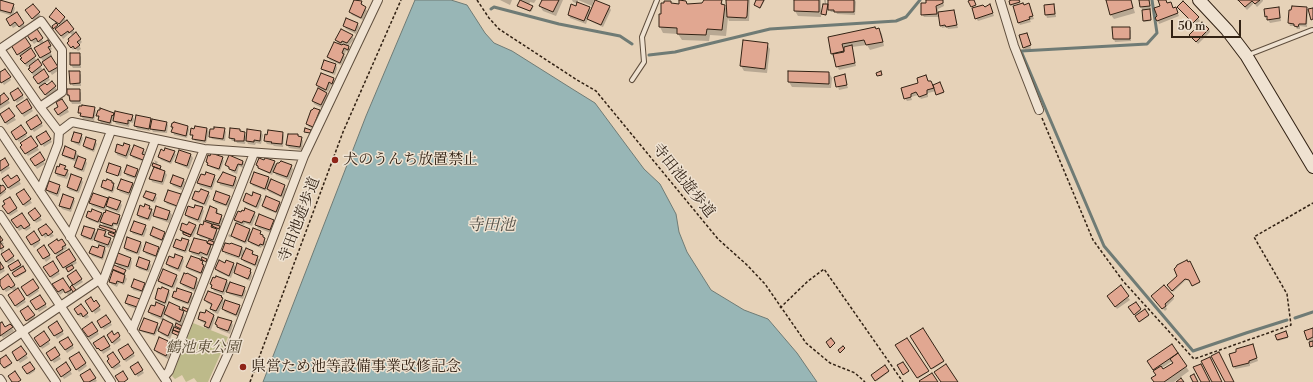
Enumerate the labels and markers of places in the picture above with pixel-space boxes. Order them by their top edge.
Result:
place label: 犬のうんち放置禁止 [343,151,478,169]
marker: 犬のうんち放置禁止 [330,155,340,165]
place label: 県営ため池等設備事業改修記念 [251,358,461,376]
marker: 県営ため池等設備事業改修記念 [238,362,248,372]

